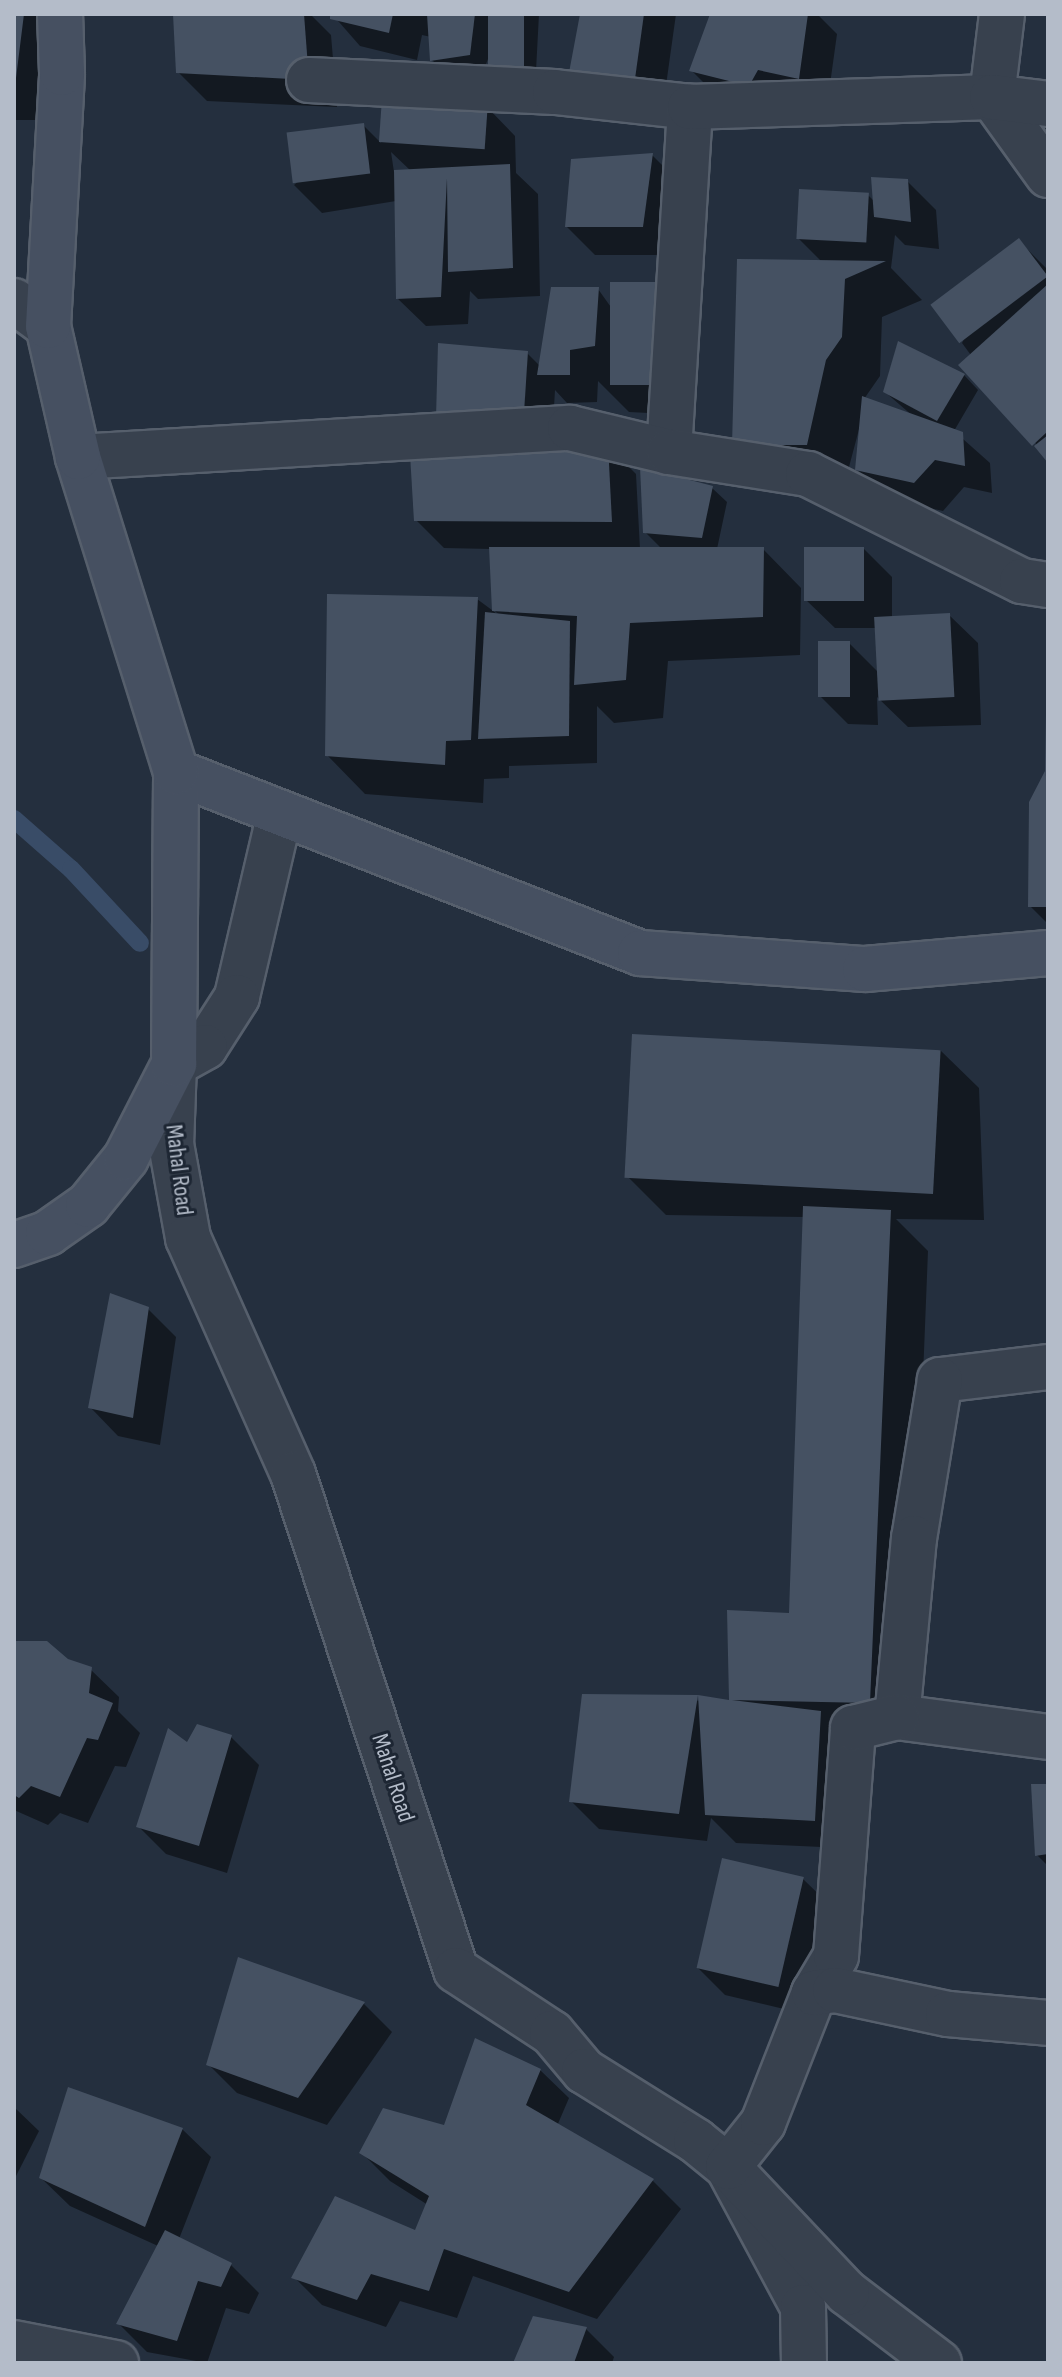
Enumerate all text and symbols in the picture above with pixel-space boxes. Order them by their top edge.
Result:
street label: Mahal Road [159,1123,199,1217]
street label: Mahal Road [365,1730,421,1826]

